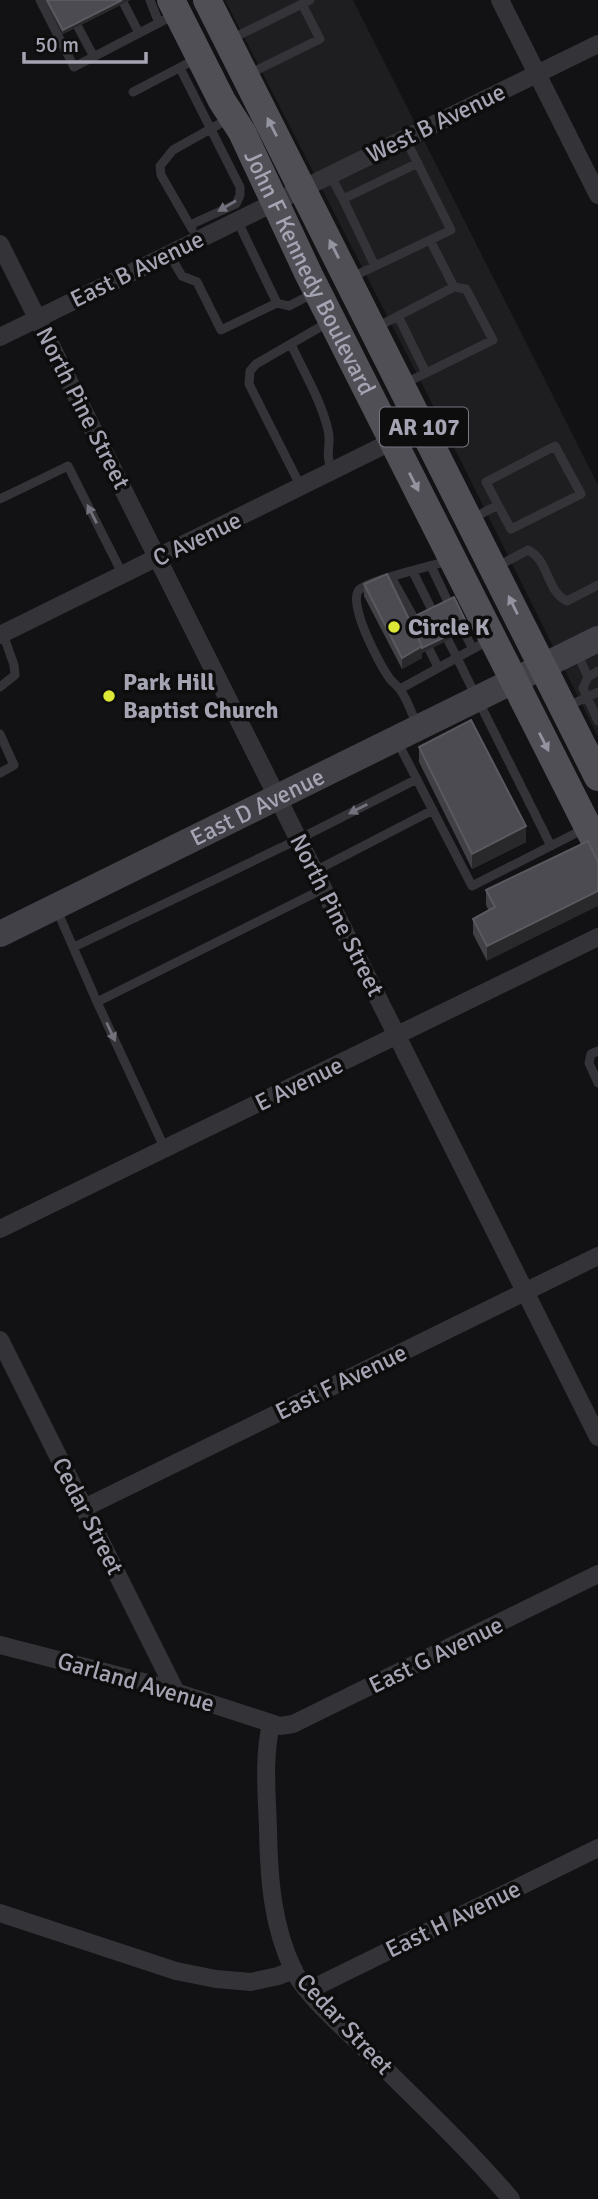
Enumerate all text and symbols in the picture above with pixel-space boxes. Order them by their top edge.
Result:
scale bar [24,21,147,65]
text: 50 m [35,32,79,58]
street label: West B Avenue [362,77,510,169]
one-way arrow [266,117,277,137]
street label: John F Kennedy Boulevard [238,145,382,400]
one-way arrow [218,200,237,212]
street label: East B Avenue [65,224,209,314]
one-way arrow [328,239,339,259]
street label: North Pine Street [29,322,137,494]
road number: AR 107 [380,408,468,446]
one-way arrow [408,472,419,492]
one-way arrow [87,504,98,524]
street label: C Avenue [148,505,246,573]
one-way arrow [507,595,518,615]
place label: Circle K [408,612,490,642]
marker: Circle K [386,619,402,635]
place label: Park Hill Baptist Church [123,667,278,725]
marker: Park Hill Baptist Church [101,688,117,704]
one-way arrow [539,732,550,752]
street label: East D Avenue [185,761,329,853]
one-way arrow [348,804,368,815]
street label: North Pine Street [283,829,391,1001]
one-way arrow [105,1022,117,1042]
street label: E Avenue [250,1050,348,1118]
street label: East F Avenue [270,1337,412,1427]
street label: Cedar Street [46,1452,130,1580]
street label: East G Avenue [364,1610,508,1700]
street label: Garland Avenue [54,1645,218,1719]
street label: East H Avenue [381,1873,525,1965]
street label: Cedar Street [290,1967,400,2081]

